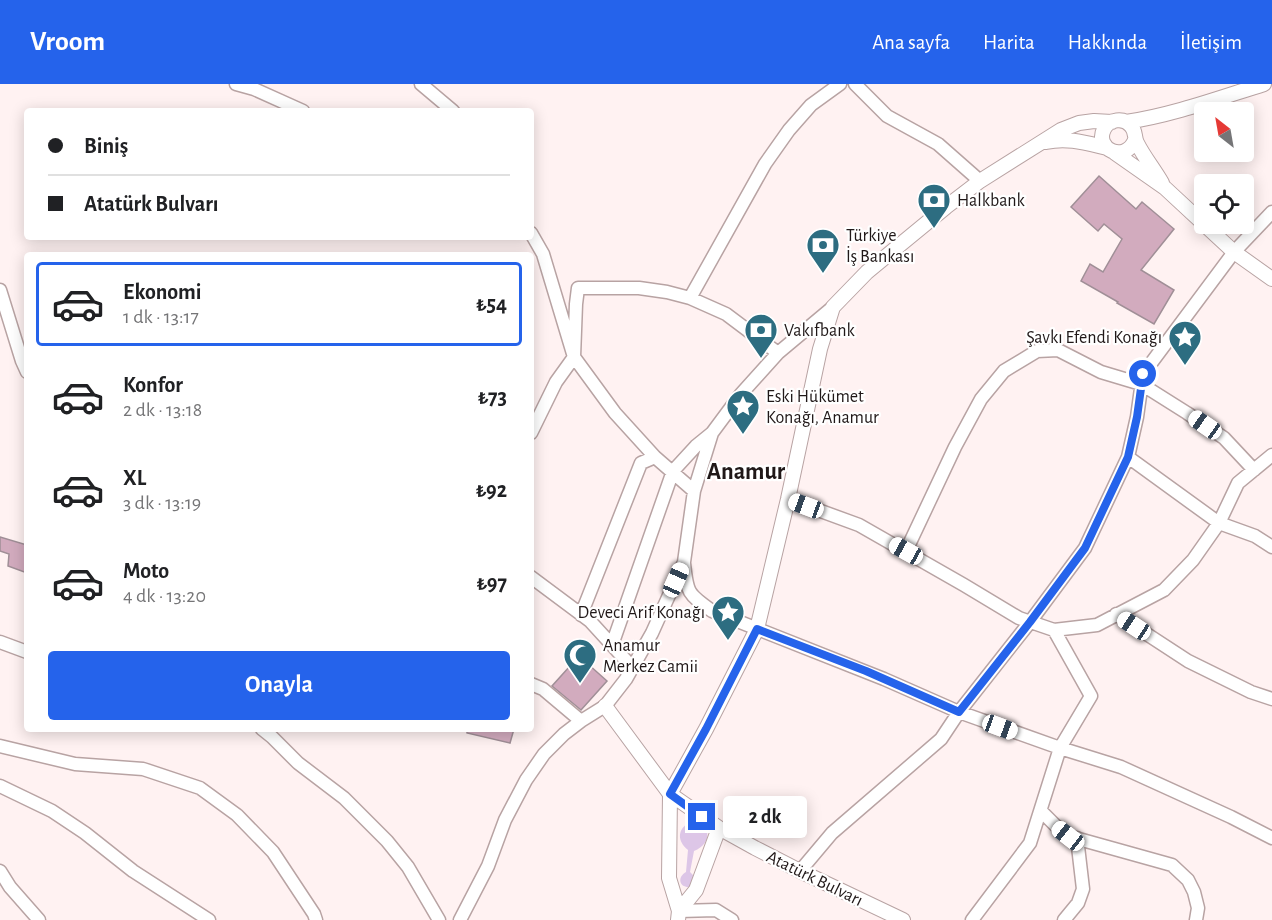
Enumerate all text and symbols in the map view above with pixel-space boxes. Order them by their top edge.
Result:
text: Vroom [30,28,105,56]
text: Ana sayfa [872,32,950,53]
text: Harita [983,32,1035,53]
text: Hakkında [1068,32,1147,53]
text: İletişim [1180,32,1242,53]
north arrow [1194,102,1254,162]
map controls [1194,102,1254,234]
text: Biniş [84,135,128,157]
button: locate [1194,174,1254,234]
bank icon: Halkbank [916,182,952,229]
place label: Halkbank [957,192,1026,210]
text: Atatürk Bulvarı [84,193,219,215]
bank icon: Türkiye İş Bankası [805,227,841,274]
place label: Türkiye İş Bankası [846,227,914,266]
icon: car [51,277,105,331]
text: Ekonomi [123,281,202,303]
text: ₺54 [476,293,507,315]
text: 1 dk · 13:17 [123,307,199,327]
bank icon: Vakıfbank [743,312,779,359]
place icon: Şavkı Efendi Konağı [1167,319,1203,366]
place label: Vakıfbank [784,322,856,340]
place label: Şavkı Efendi Konağı [1026,329,1162,347]
route start [1129,360,1156,387]
icon: car [51,370,105,424]
text: Konfor [123,374,183,396]
text: ₺73 [478,386,507,408]
place icon: Eski Hükümet Konağı, Anamur [725,388,761,435]
place label: Eski Hükümet Konağı, Anamur [766,388,879,427]
text: 2 dk · 13:18 [123,400,202,420]
car [1185,407,1225,443]
district label: Anamur [707,460,786,484]
icon: car [51,463,105,517]
text: XL [123,467,146,489]
text: ₺92 [476,479,507,501]
car [786,491,826,521]
text: 3 dk · 13:19 [123,493,201,513]
car [886,534,926,568]
icon: car [51,556,105,610]
text: Moto [123,560,169,582]
car [660,560,692,600]
text: ₺97 [477,572,507,594]
text: 4 dk · 13:20 [123,586,206,606]
place icon: Deveci Arif Konağı [710,594,746,641]
place label: Deveci Arif Konağı [578,604,705,622]
car [1114,609,1154,643]
mosque icon: Anamur Merkez Camii [562,637,598,684]
place label: Anamur Merkez Camii [603,637,698,676]
button: Onayla [48,651,510,720]
car [980,712,1020,742]
callout: 2 dk [723,796,807,838]
route end [688,803,715,830]
text: 2 dk [749,807,781,827]
car [1048,818,1088,854]
street label: Atatürk Bulvarı [764,848,866,910]

